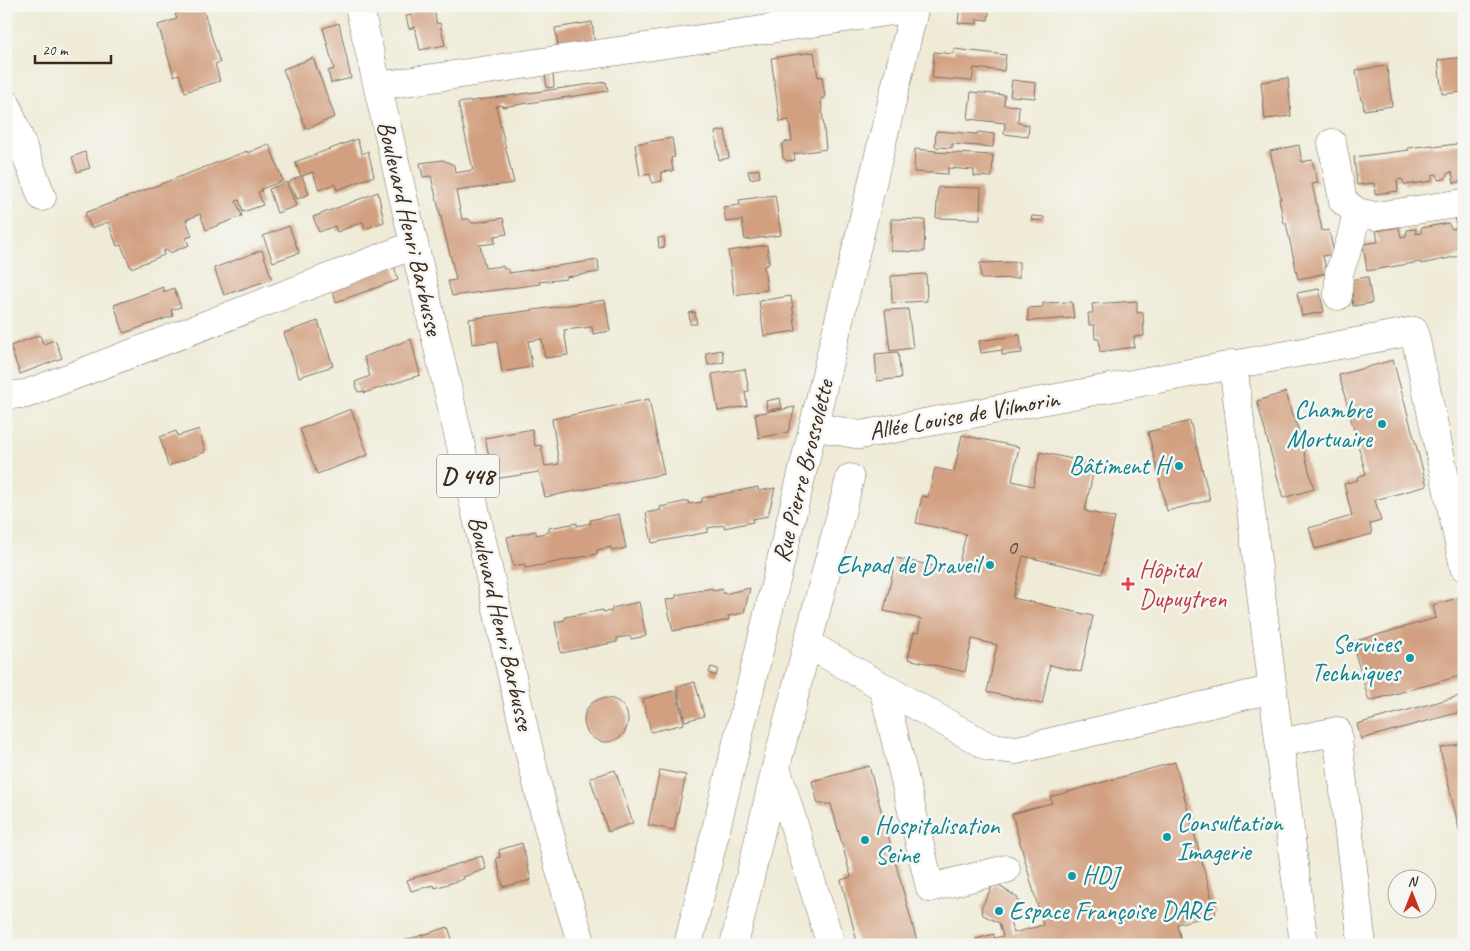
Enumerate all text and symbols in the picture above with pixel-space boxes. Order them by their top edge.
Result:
scale bar [35,32,111,64]
text: 20 m [42,41,69,60]
street label: Boulevard Henri Barbusse [370,118,451,340]
street label: Rue Pierre Brossolette [765,375,842,565]
street label: Allée Louise de Vilmorin [867,382,1063,447]
place label: Chambre Mortuaire [1287,394,1374,455]
marker: Chambre Mortuaire [1376,418,1388,430]
place label: Bâtiment H [1069,450,1173,482]
road number: D 448 [437,454,499,498]
marker: Bâtiment H [1173,460,1185,472]
street label: Boulevard Henri Barbusse [461,513,542,735]
house number: 0 [1007,533,1019,561]
place label: Ehpad de Draveil [836,549,985,581]
place label: Hôpital Dupuytren [1139,554,1227,615]
marker: Ehpad de Draveil [984,559,996,571]
marker: Hôpital Dupuytren [1121,577,1135,591]
place label: Services Techniques [1311,628,1402,689]
marker: Services Techniques [1404,652,1416,664]
place label: Consultation Imagerie [1177,807,1284,868]
place label: Hospitalisation Seine [875,810,1000,871]
marker: Consultation Imagerie [1161,831,1173,843]
marker: Hospitalisation Seine [859,834,871,846]
place label: HDJ [1082,860,1123,892]
north arrow [1388,868,1438,918]
marker: HDJ [1066,870,1078,882]
text: N [1408,873,1419,890]
place label: Espace Françoise DARE [1009,895,1217,927]
marker: Espace Françoise DARE [993,905,1005,917]

